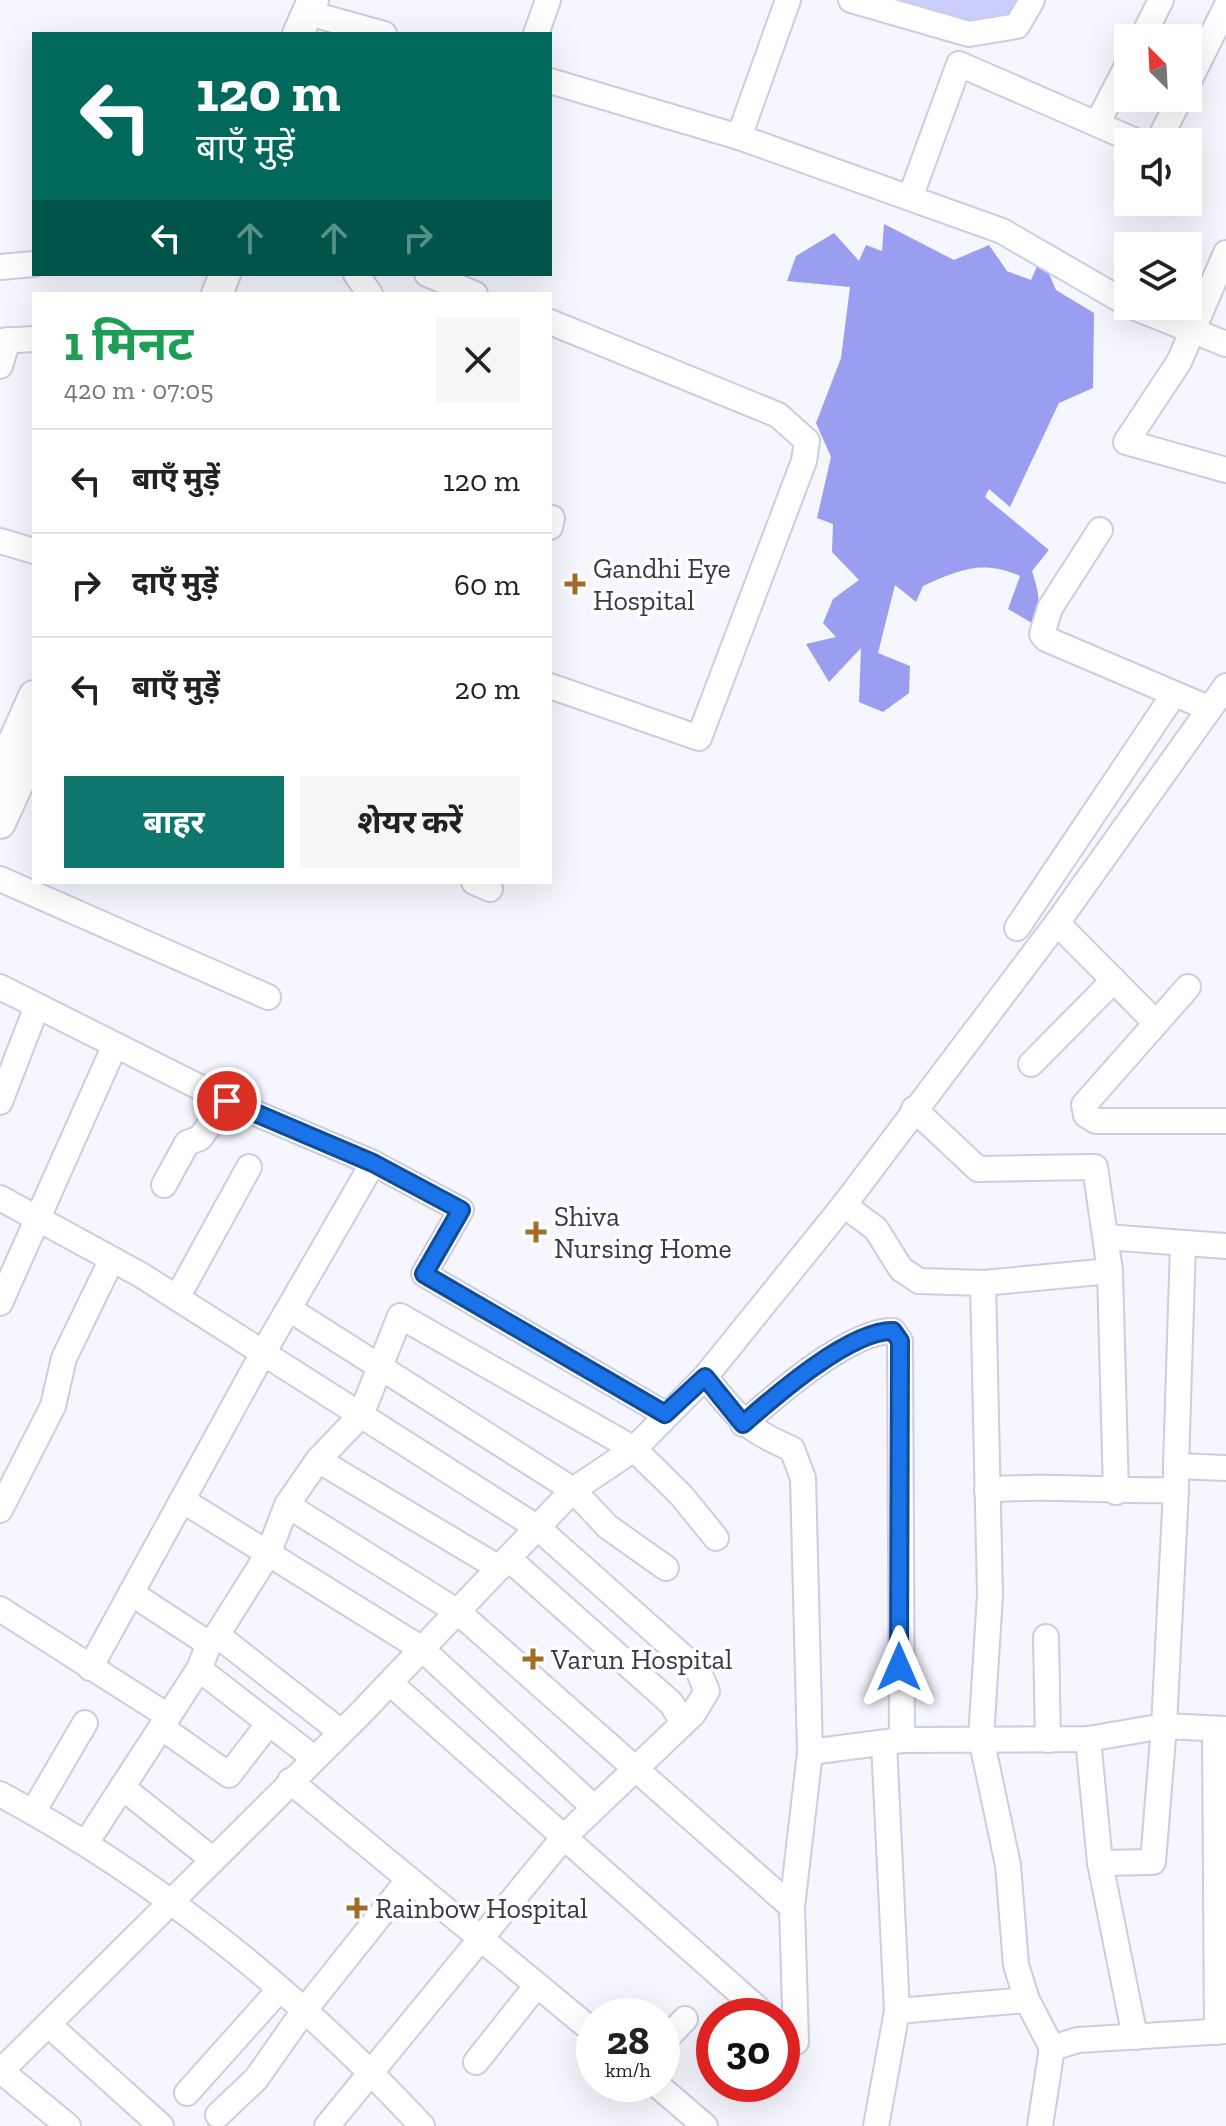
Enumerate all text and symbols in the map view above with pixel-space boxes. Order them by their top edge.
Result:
north arrow [1114,24,1202,112]
map controls [1114,24,1202,320]
text: 120 m [196,58,340,125]
icon: left [64,64,168,168]
text: बाएँ मुड़ें [196,126,295,169]
button: sound [1114,128,1202,216]
icon: left [144,216,188,260]
icon: ahead [228,216,272,260]
icon: ahead [312,216,356,260]
icon: right [396,216,440,260]
button: layers [1114,232,1202,320]
text: 1 मिनट [64,315,193,372]
button: close [436,318,520,402]
text: 420 m · 07:05 [64,374,214,406]
icon: left [64,459,108,503]
text: बाएँ मुड़ें [132,461,220,497]
text: 120 m [443,463,520,499]
place label: Gandhi Eye Hospital [593,552,731,617]
icon: right [64,563,108,607]
text: दाएँ मुड़ें [132,565,218,601]
text: 60 m [454,567,520,603]
marker: Gandhi Eye Hospital [564,573,586,595]
icon: left [64,667,108,711]
text: बाएँ मुड़ें [132,669,220,705]
text: 20 m [455,671,520,707]
button: बाहर [64,776,284,868]
button: शेयर करें [300,776,520,868]
pin [193,1067,261,1135]
icon: arrive [205,1079,249,1123]
place label: Shiva Nursing Home [554,1200,732,1265]
marker: Shiva Nursing Home [525,1221,547,1243]
position arrow [857,1625,941,1709]
place label: Varun Hospital [550,1643,733,1676]
marker: Varun Hospital [522,1648,544,1670]
place label: Rainbow Hospital [375,1892,588,1925]
marker: Rainbow Hospital [346,1897,368,1919]
speed limit sign: 30 [696,1998,800,2102]
text: 28 [606,2016,650,2064]
text: km/h [605,2058,651,2082]

